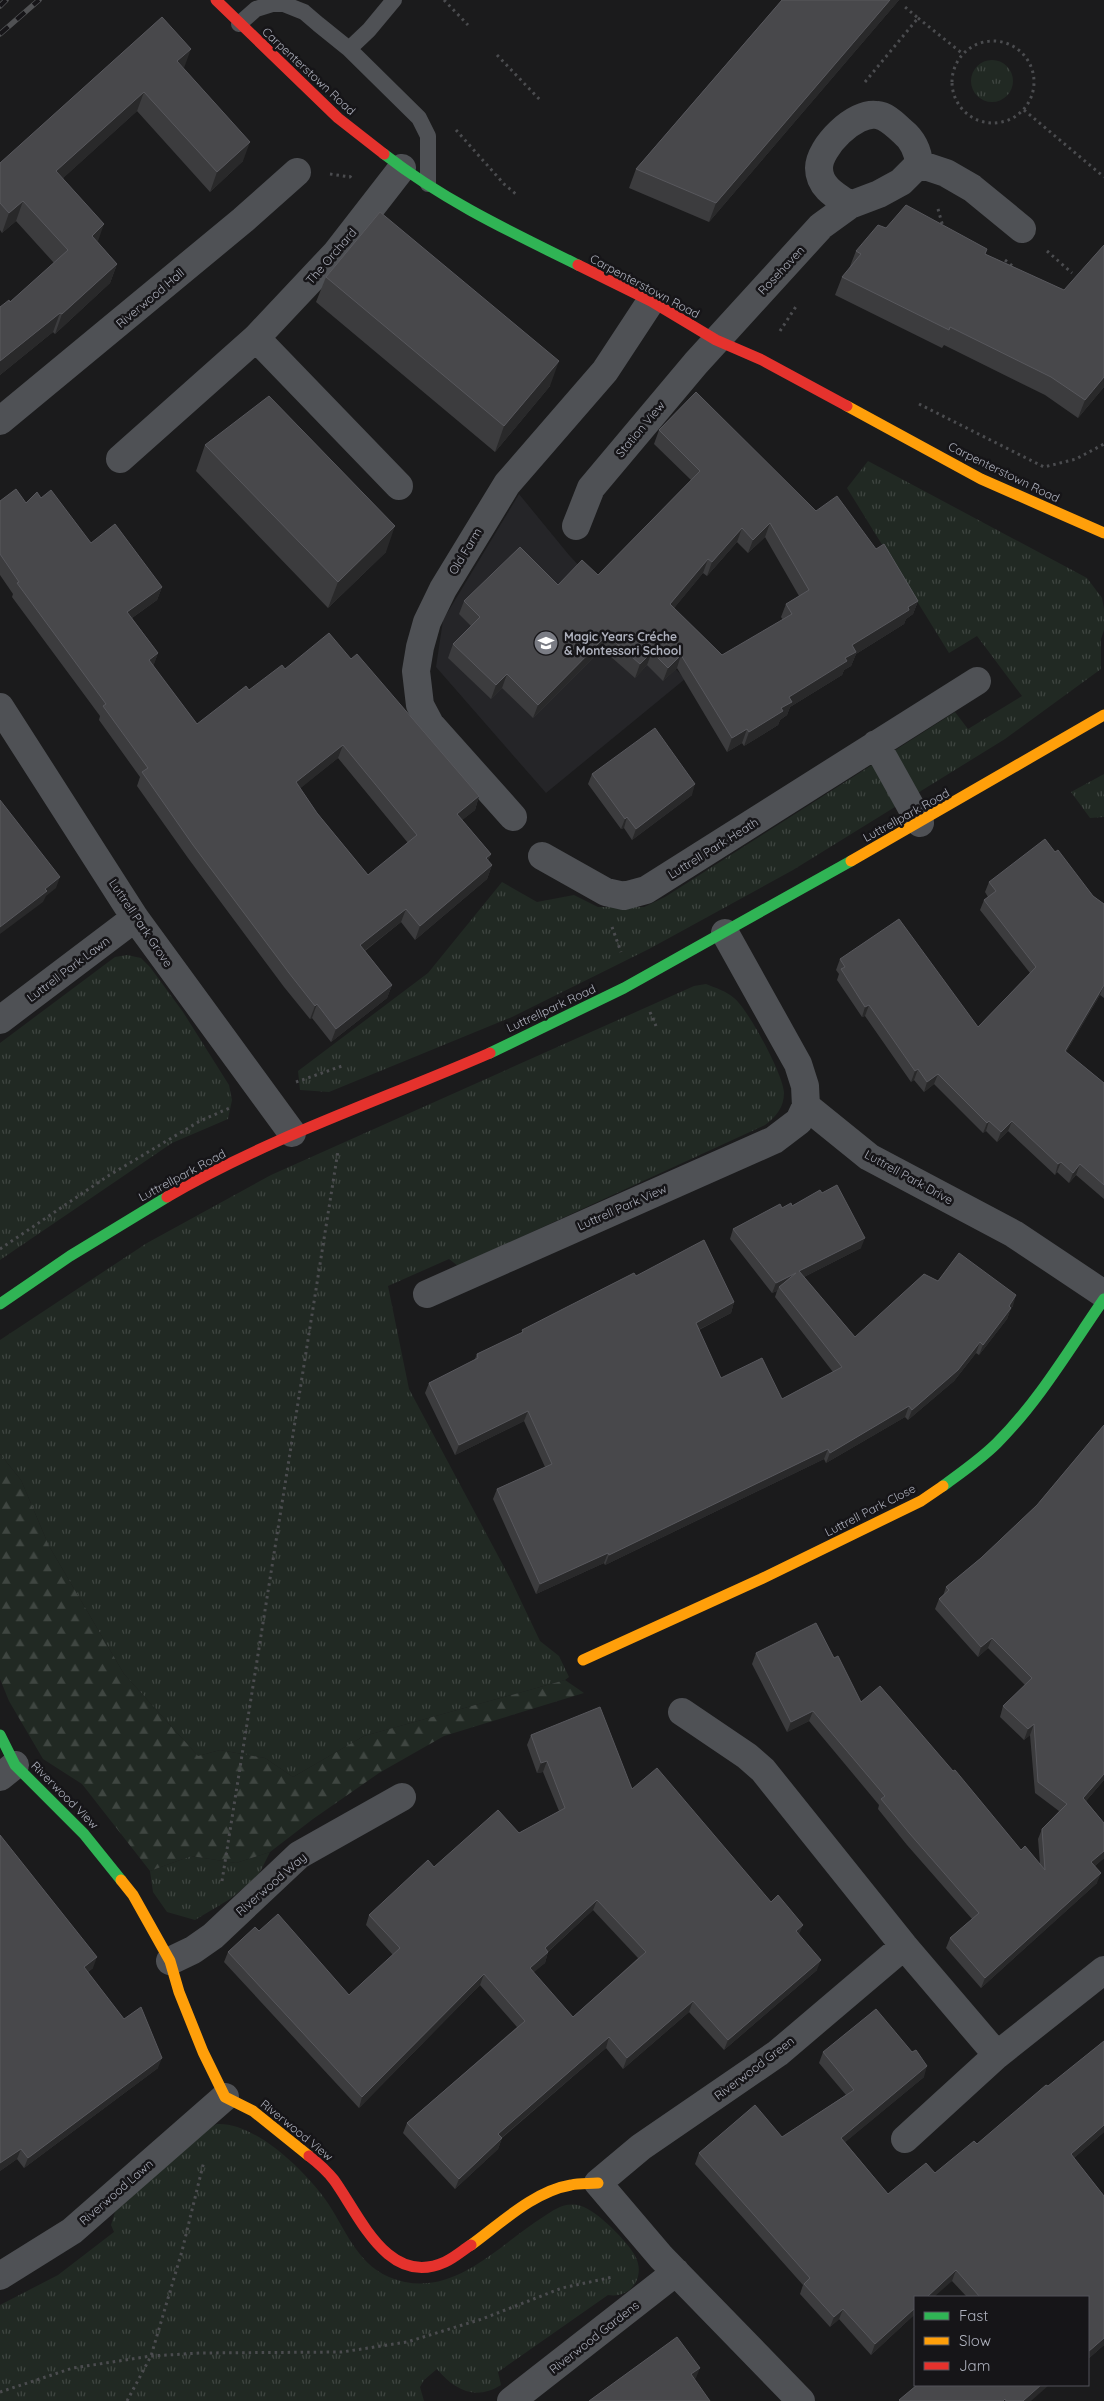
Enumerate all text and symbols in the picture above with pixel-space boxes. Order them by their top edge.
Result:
street label: Carpenterstown Road [259,24,359,118]
street label: The Orchard [303,225,359,287]
street label: Rosehaven [755,242,807,298]
street label: Carpenterstown Road [588,251,702,321]
street label: Riverwood Hall [113,265,187,331]
street label: Station View [612,398,668,460]
street label: Carpenterstown Road [946,439,1062,505]
street label: Old Farm [445,525,485,577]
place label: Magic Years Créche & Montessori School [564,629,681,658]
school or university icon: Magic Years Créche & Montessori School [533,630,559,656]
street label: Luttrellpark Road [860,785,952,845]
street label: Luttrell Park Heath [665,814,761,882]
street label: Luttrell Park Grove [106,876,176,970]
street label: Luttrell Park Lawn [24,933,112,1005]
street label: Luttrellpark Road [504,981,598,1035]
street label: Luttrellpark Road [136,1146,228,1204]
street label: Luttrell Park Drive [862,1146,956,1208]
street label: Luttrell Park View [575,1181,669,1233]
street label: Luttrell Park Close [822,1480,918,1539]
street label: Riverwood View [28,1758,102,1832]
street label: Riverwood Way [233,1849,309,1919]
street label: Riverwood Green [711,2033,797,2103]
street label: Riverwood View [258,2096,336,2164]
street label: Riverwood Lawn [76,2156,156,2228]
legend [914,2296,1089,2386]
street label: Riverwood Gardens [546,2297,642,2377]
text: Fast [959,2306,988,2325]
text: Slow [959,2331,991,2350]
text: Jam [959,2356,990,2375]

